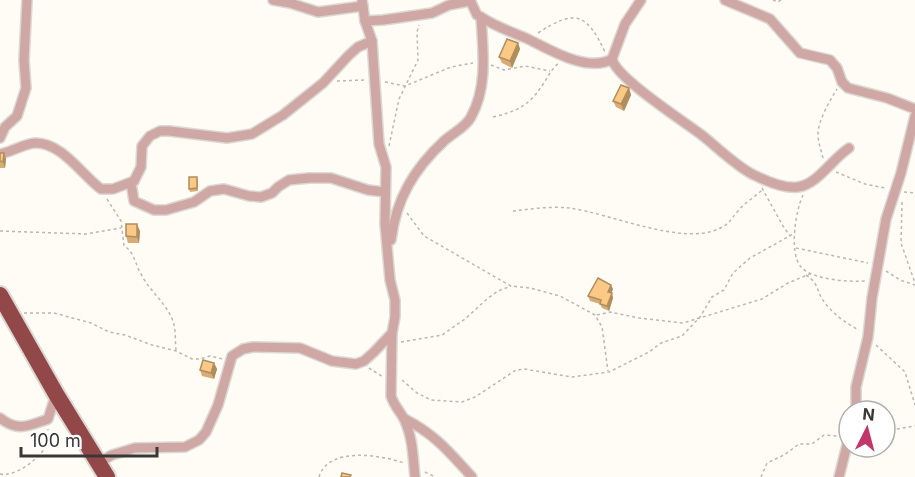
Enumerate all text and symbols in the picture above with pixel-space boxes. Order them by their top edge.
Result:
north arrow [837,399,897,459]
text: N [861,403,876,425]
scale bar [21,420,158,458]
text: 100 m [30,430,81,451]

